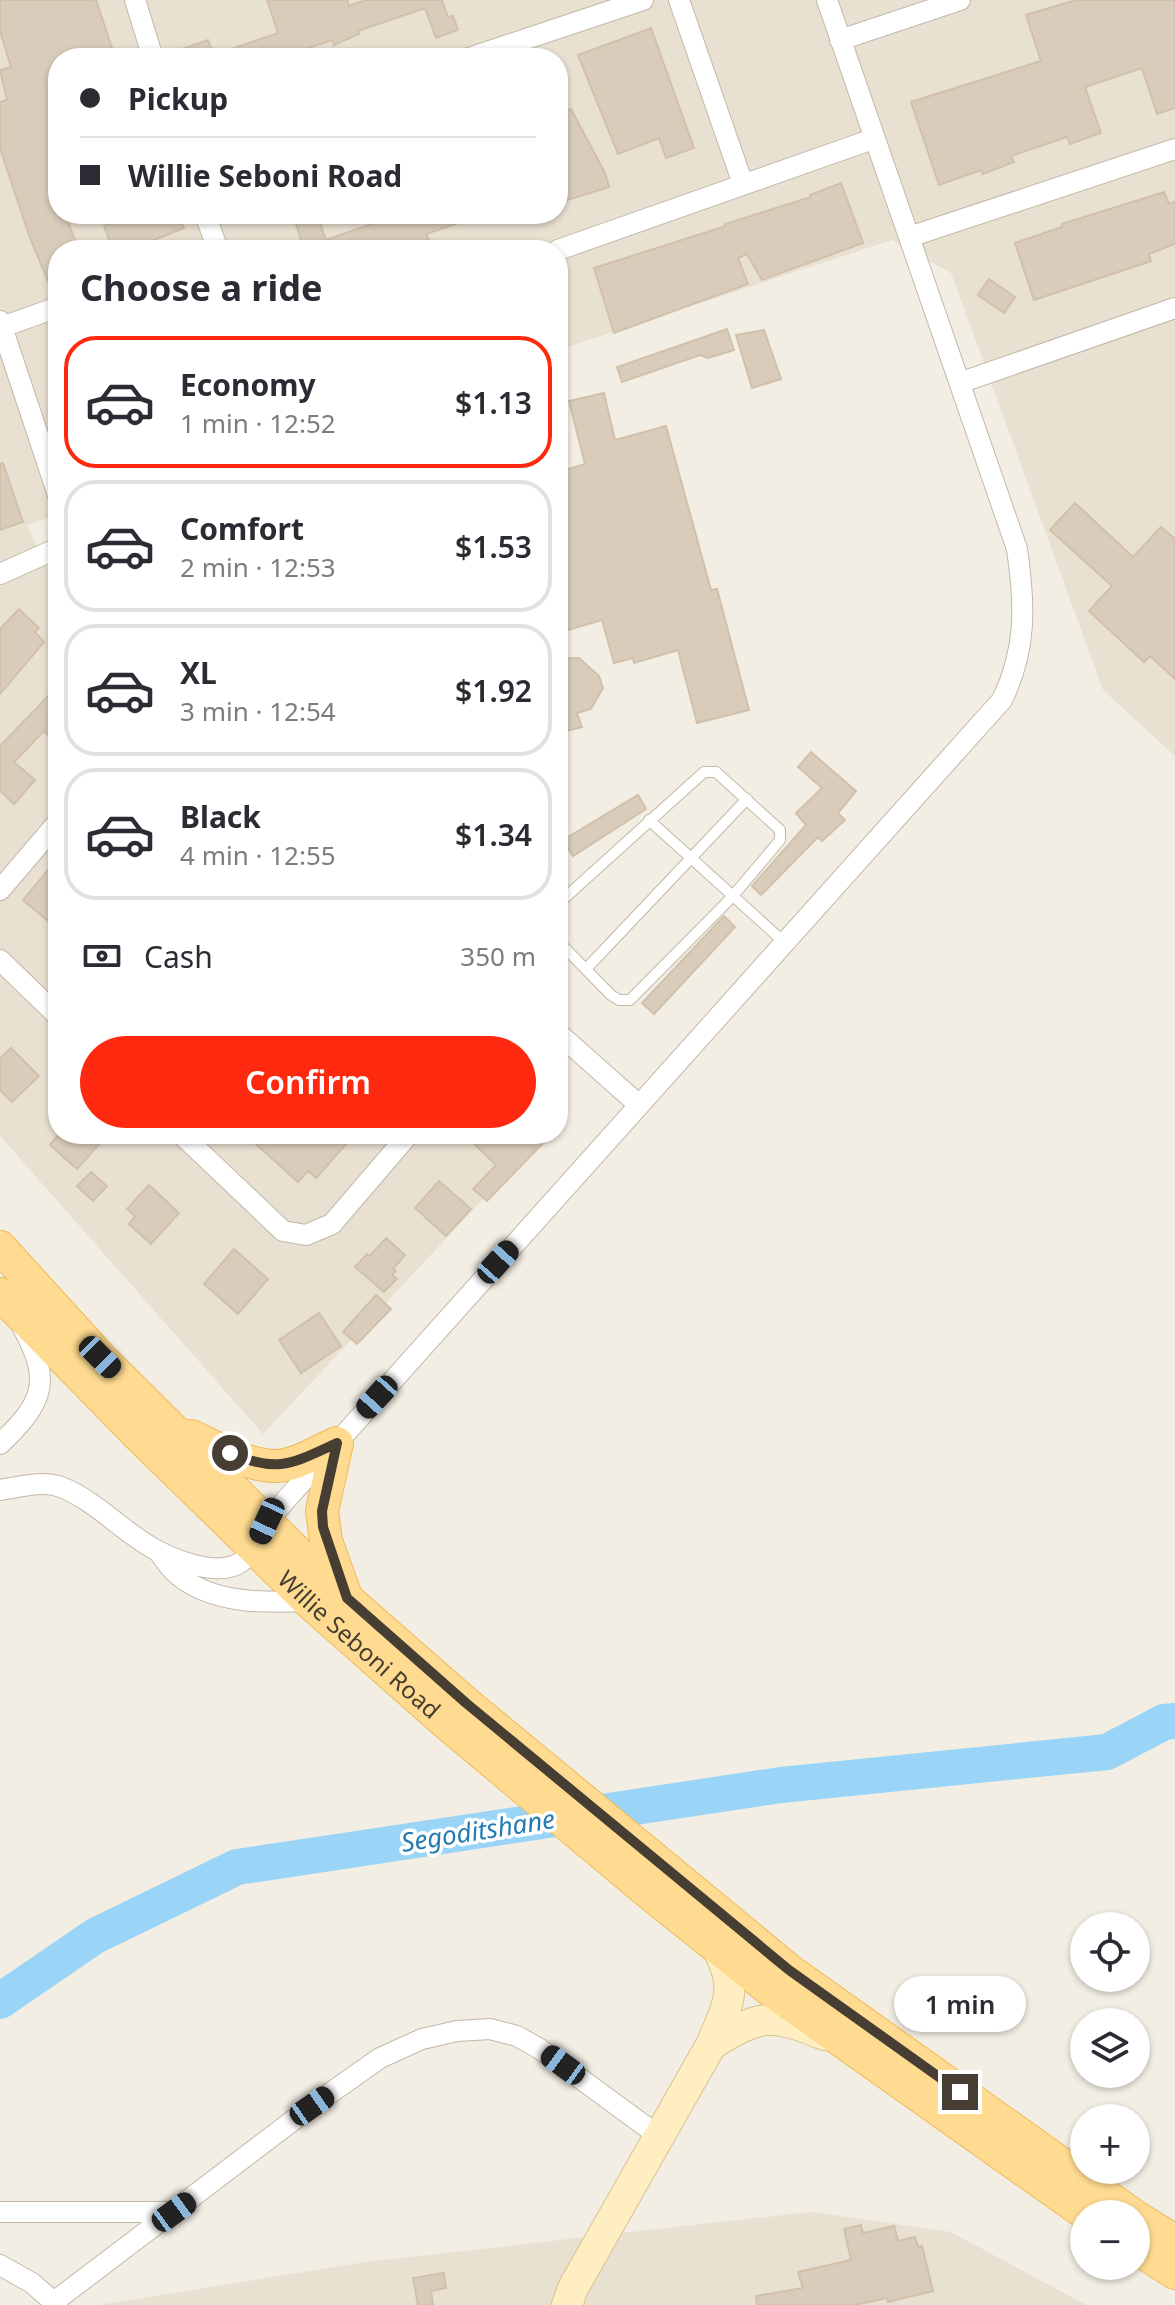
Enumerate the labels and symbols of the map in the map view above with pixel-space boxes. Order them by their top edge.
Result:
car [473,1236,523,1288]
car [75,1332,125,1382]
car [352,1371,402,1423]
route start [212,1435,248,1471]
car [246,1494,288,1548]
street label: Willie Seboni Road [271,1562,448,1726]
water label: Segoditshane [398,1800,557,1860]
callout: 1 min [894,1976,1026,2032]
car [537,2041,589,2089]
route end [942,2074,978,2110]
car [285,2082,339,2130]
car [148,2188,200,2236]

